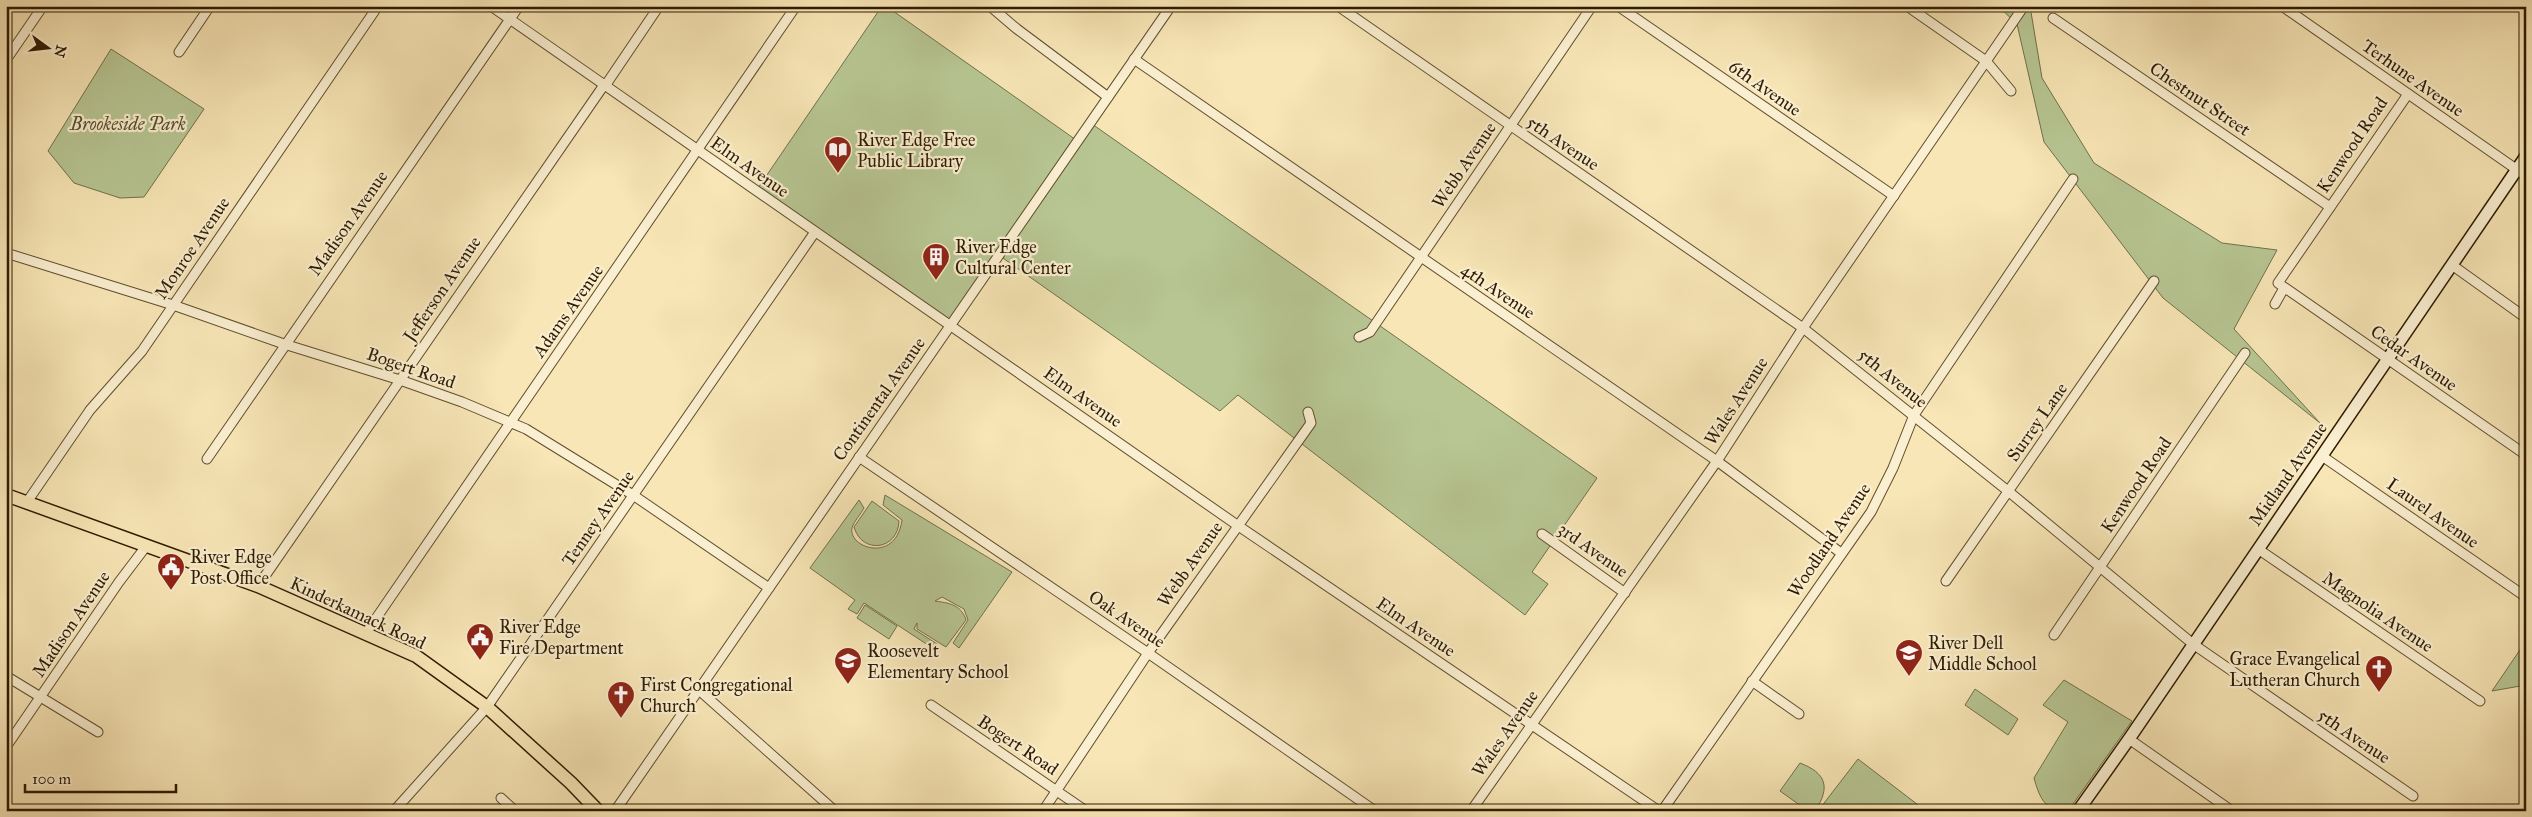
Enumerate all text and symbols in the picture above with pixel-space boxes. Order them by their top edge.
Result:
north arrow [22,22,72,72]
street label: Terhune Avenue [2358,35,2468,121]
text: N [50,43,70,59]
street label: 6th Avenue [1724,55,1806,121]
street label: Chestnut Street [2145,57,2255,141]
street label: Kenwood Road [2312,93,2392,197]
street label: 5th Avenue [1523,111,1603,175]
park label: Brookeside Park [69,113,186,135]
street label: Webb Avenue [1427,118,1501,212]
place label: River Edge Free Public Library [857,129,976,172]
street label: Elm Avenue [706,132,794,202]
library icon: River Edge Free Public Library [823,135,853,174]
street label: Madison Avenue [304,166,392,280]
street label: Monroe Avenue [150,193,234,303]
street label: Jefferson Avenue [397,232,486,348]
place label: River Edge Cultural Center [955,236,1071,279]
building icon: River Edge Cultural Center [921,242,951,281]
street label: 4th Avenue [1457,258,1539,324]
street label: Adams Avenue [527,260,608,362]
street label: Cedar Avenue [2366,320,2462,396]
street label: Continental Avenue [828,333,930,465]
street label: Bogert Road [363,343,458,394]
street label: 5th Avenue [1854,343,1932,413]
street label: Wales Avenue [1699,353,1773,449]
street label: Elm Avenue [1039,362,1127,432]
street label: Surrey Lane [2002,378,2072,466]
street label: Midland Avenue [2244,418,2332,530]
street label: Kenwood Road [2096,433,2176,537]
street label: Tenney Avenue [557,466,639,570]
street label: Laurel Avenue [2383,473,2483,553]
street label: Woodland Avenue [1783,479,1875,601]
street label: Webb Avenue [1153,517,1227,611]
street label: 3rd Avenue [1554,518,1632,582]
place label: River Edge Post Office [190,546,272,589]
public building icon: River Edge Post Office [156,552,186,591]
street label: Madison Avenue [27,567,115,681]
street label: Magnolia Avenue [2318,567,2438,658]
street label: Kinderkamack Road [287,572,429,654]
street label: Oak Avenue [1085,585,1169,653]
street label: Elm Avenue [1372,592,1460,662]
place label: River Edge Fire Department [499,616,624,659]
public building icon: River Edge Fire Department [465,622,495,661]
place label: River Dell Middle School [1928,632,2037,675]
school or university icon: River Dell Middle School [1894,638,1924,677]
place label: Roosevelt Elementary School [867,640,1009,683]
school or university icon: Roosevelt Elementary School [833,646,863,685]
place label: Grace Evangelical Lutheran Church [2229,648,2360,691]
church icon: Grace Evangelical Lutheran Church [2364,654,2394,693]
place label: First Congregational Church [640,674,793,717]
church icon: First Congregational Church [606,680,636,719]
street label: Wales Avenue [1467,685,1543,781]
street label: 5th Avenue [2314,704,2394,768]
street label: Bogert Road [973,710,1062,781]
scale bar [25,762,176,794]
text: 100 m [32,770,72,788]

